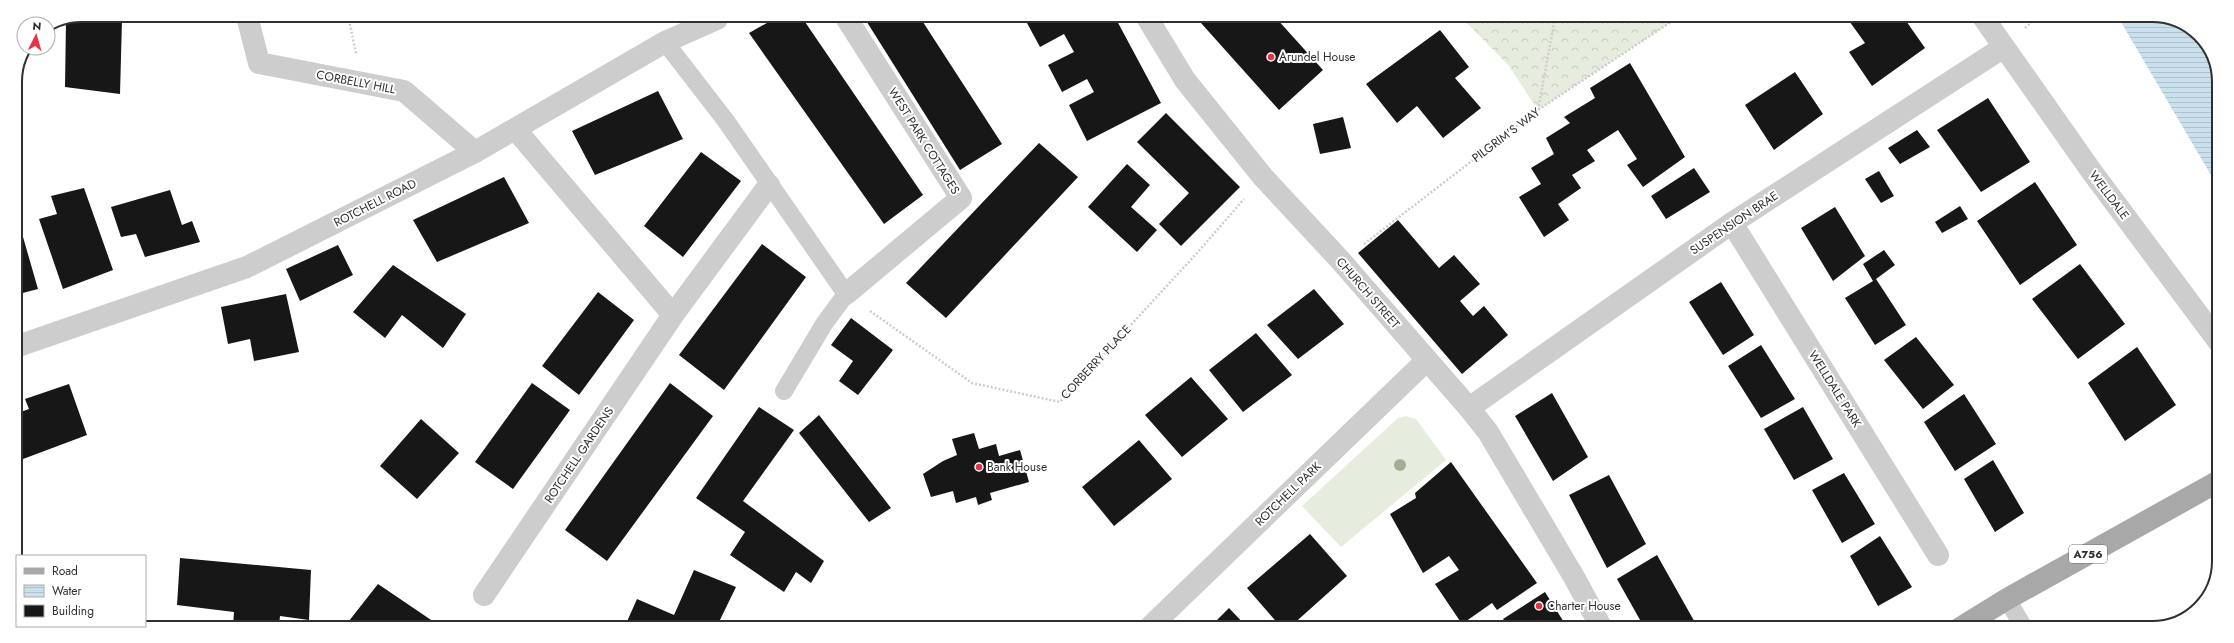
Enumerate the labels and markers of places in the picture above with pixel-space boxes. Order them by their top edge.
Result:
place label: Arundel House [1279,48,1355,66]
marker: Arundel House [1266,52,1276,62]
place label: Bank House [987,458,1047,476]
marker: Bank House [974,462,984,472]
place label: Charter House [1547,597,1621,615]
marker: Charter House [1534,601,1544,611]

